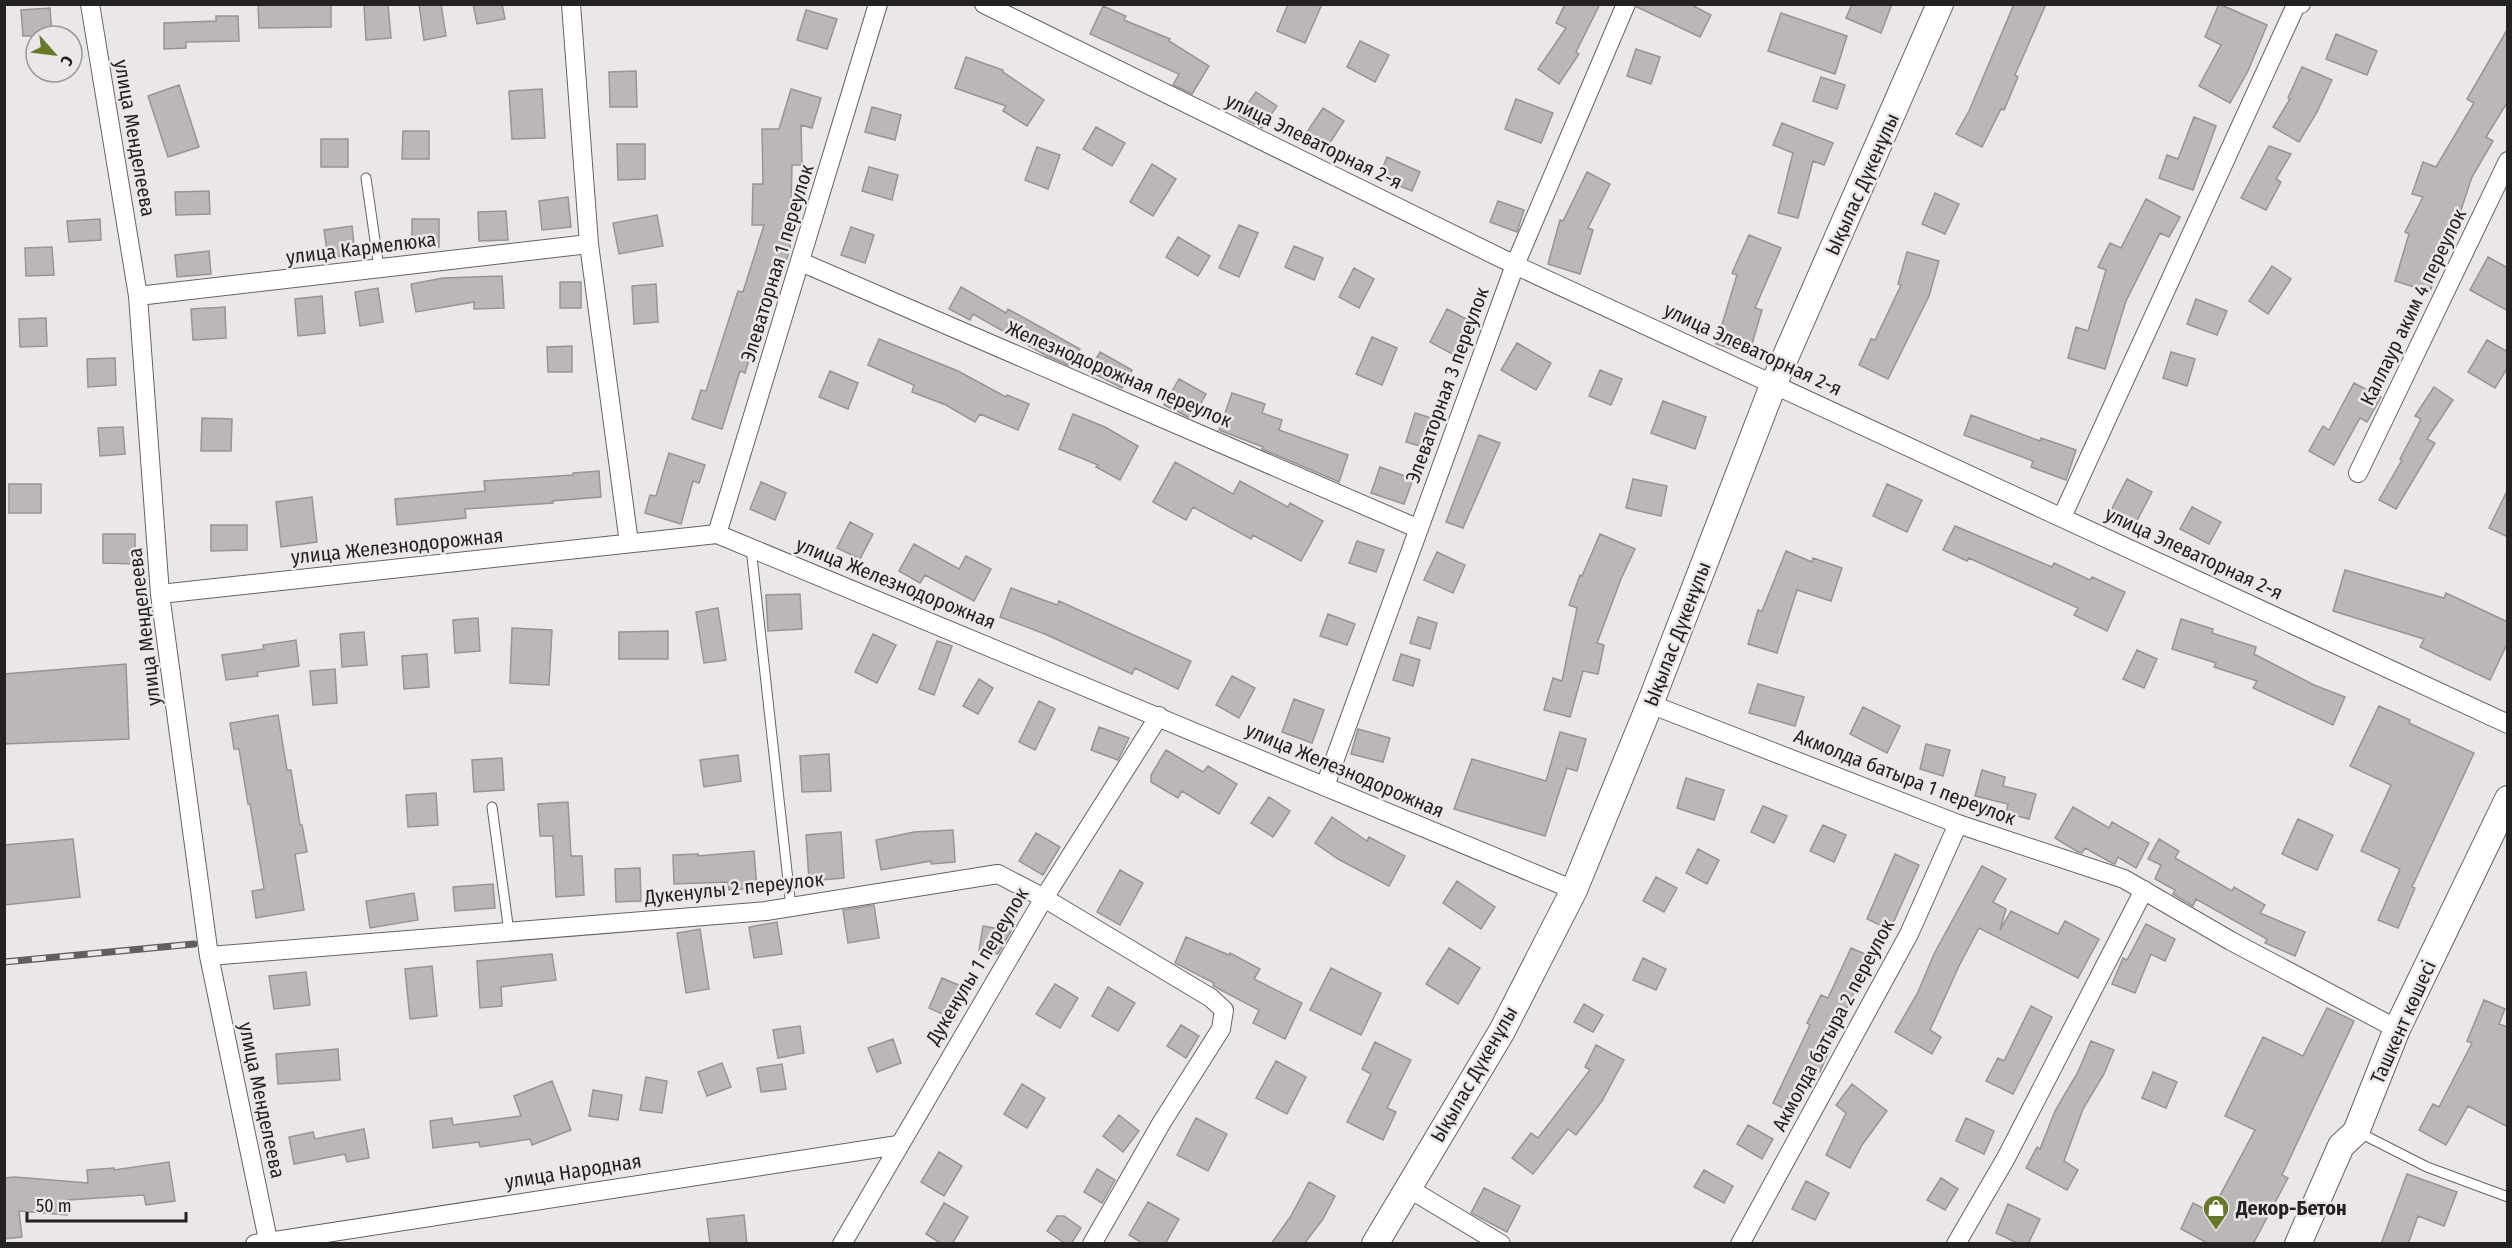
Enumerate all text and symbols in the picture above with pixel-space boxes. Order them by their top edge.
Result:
north arrow [24,24,84,84]
text: С [56,53,77,70]
street label: улица Менделеева [109,58,161,218]
street label: улица Элеваторная 2-я [1222,88,1406,194]
street label: Ықылас Дүкенұлы [1820,109,1904,259]
street label: Элеваторная 1 переулок [736,161,819,365]
street label: Каллаур аким 4 переулок [2355,204,2471,409]
street label: улица Кармелюка [285,227,437,269]
street label: Элеваторная 3 переулок [1400,283,1494,486]
street label: улица Элеваторная 2-я [1660,297,1846,401]
street label: Железнодорожная переулок [1002,315,1236,433]
street label: улица Элеваторная 2-я [2101,501,2287,605]
street label: улица Железнодорожная [290,523,504,569]
street label: улица Железнодорожная [793,532,999,634]
street label: улица Менделеева [122,547,166,707]
street label: Ықылас Дүкенұлы [1638,558,1716,710]
street label: улица Железнодорожная [1242,717,1448,823]
street label: Акмолда батыра 1 переулок [1791,724,2020,831]
street label: Дукенулы 2 переулок [642,867,825,909]
street label: Дукенулы 1 переулок [920,883,1034,1050]
street label: Акмолда батыра 2 переулок [1767,914,1899,1135]
street label: Ташкент көшесі [2365,957,2441,1087]
street label: Ықылас Дүкенұлы [1425,1002,1523,1146]
street label: улица Менделеева [234,1020,290,1180]
street label: улица Народная [503,1148,643,1194]
scale bar [27,1185,186,1223]
shop icon: Декор-Бетон [2201,1193,2231,1231]
text: 50 m [36,1195,72,1217]
place label: Декор-Бетон [2235,1196,2347,1220]

